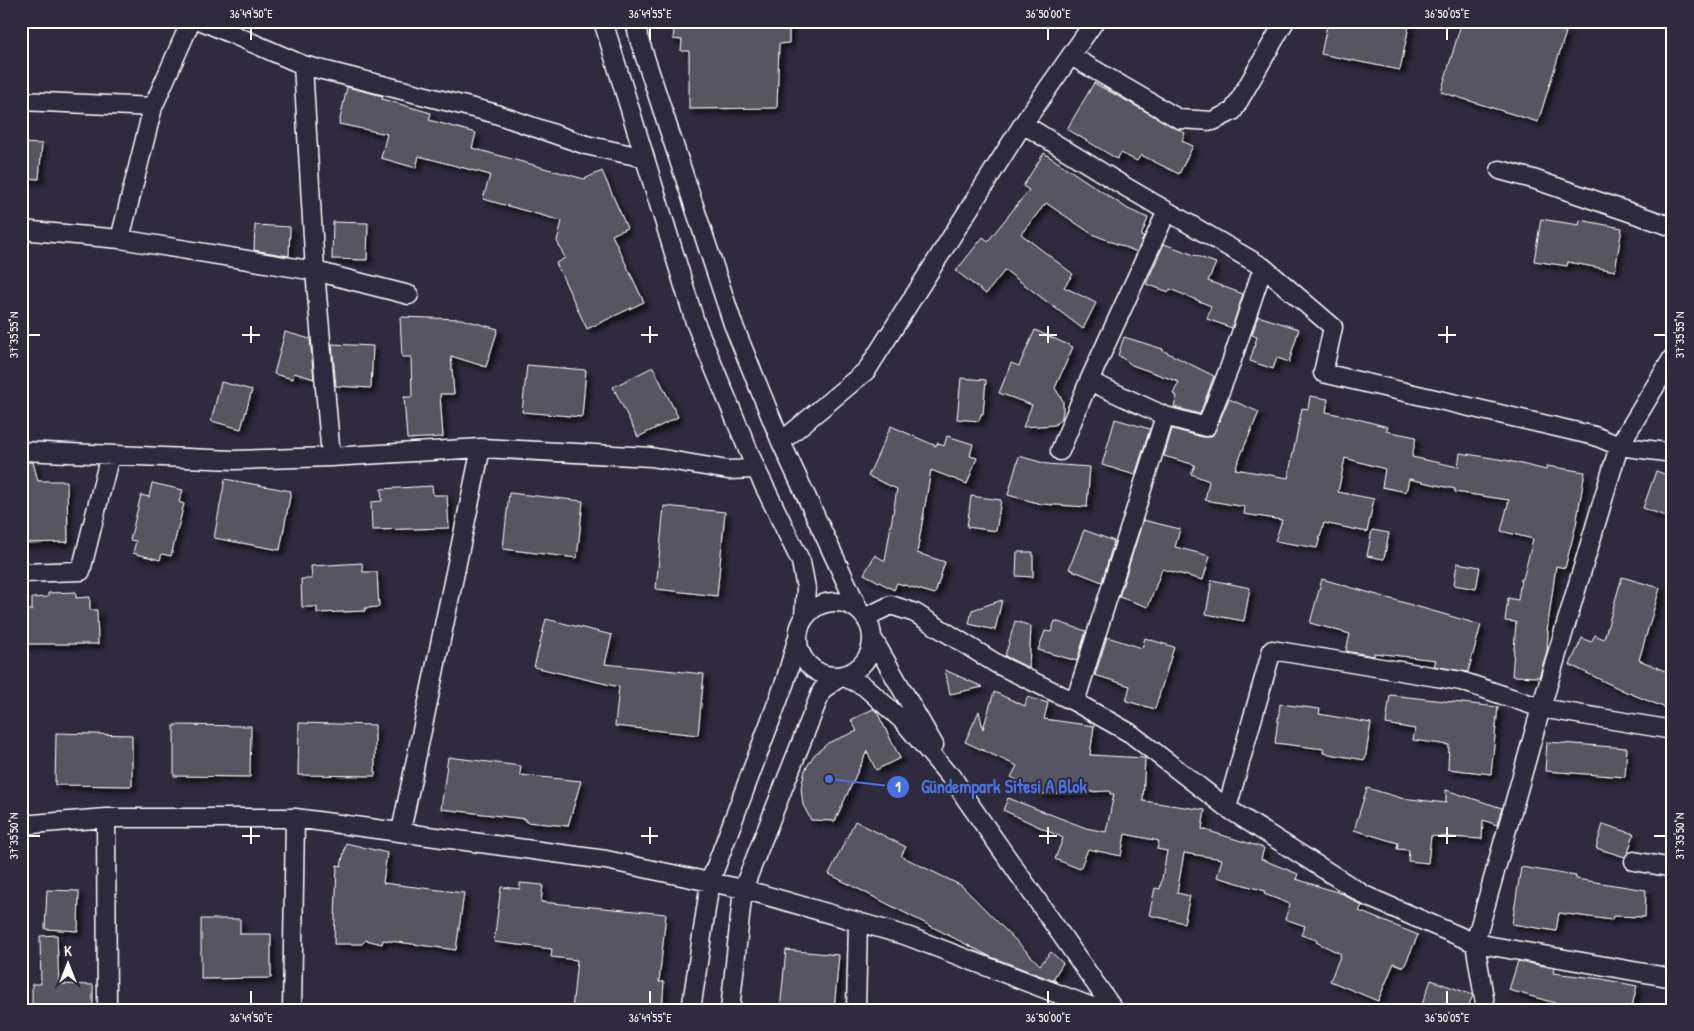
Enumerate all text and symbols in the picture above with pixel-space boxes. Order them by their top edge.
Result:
text: 36°49'50"E [229,5,273,22]
text: 36°49'55"E [629,5,672,22]
text: 36°50'00"E [1025,5,1071,22]
text: 36°50'05"E [1425,5,1470,22]
text: 37°35'55"N [5,312,22,358]
text: 37°35'55"N [1671,312,1688,358]
callout: Gündempark Sitesi A Blok [886,770,1097,803]
text: Gündempark Sitesi A Blok [921,774,1088,800]
text: 1 [895,776,901,797]
text: 37°35'50"N [5,813,22,860]
text: 37°35'50"N [1671,813,1688,860]
north arrow [42,938,92,988]
text: K [64,941,72,960]
text: 36°49'50"E [229,1009,273,1026]
text: 36°49'55"E [629,1009,672,1026]
text: 36°50'00"E [1025,1009,1071,1026]
text: 36°50'05"E [1425,1009,1470,1026]

